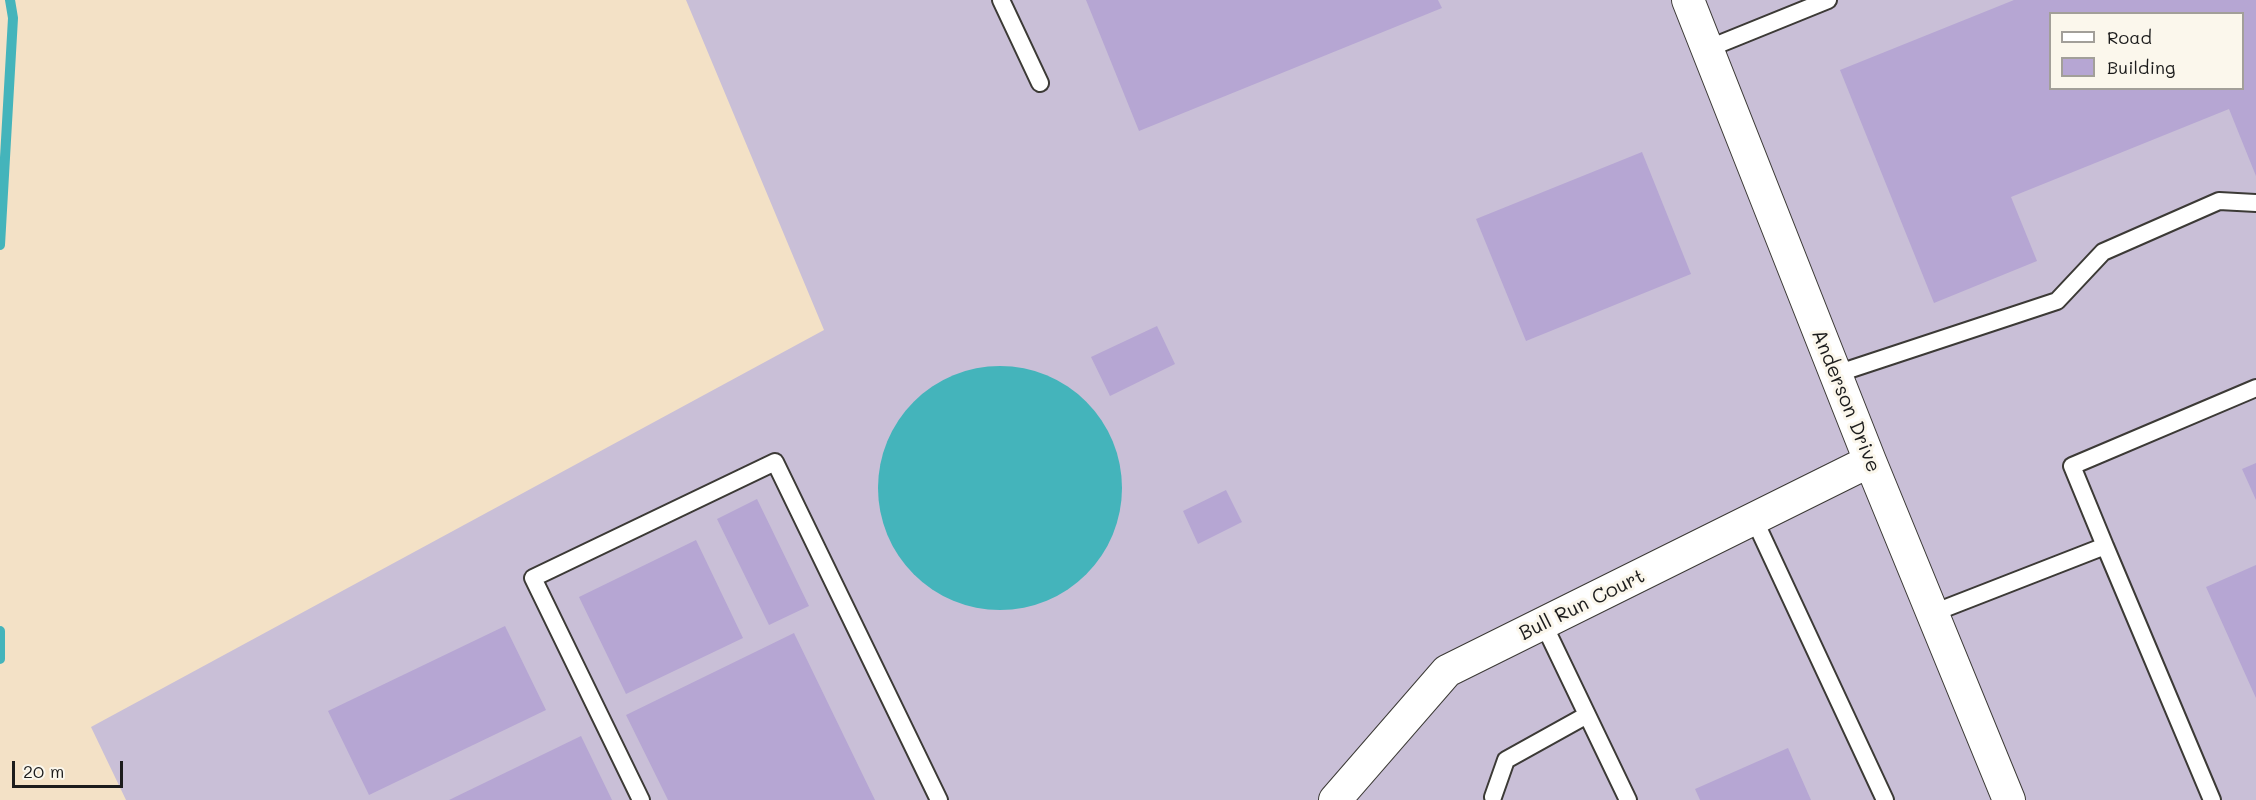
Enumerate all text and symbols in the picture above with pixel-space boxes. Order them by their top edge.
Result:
legend [2049,12,2244,90]
text: Road [2107,25,2152,49]
text: Building [2107,55,2175,79]
street label: Anderson Drive [1806,326,1886,476]
street label: Bull Run Court [1515,564,1649,646]
scale bar [15,749,126,787]
text: 20 m [23,759,64,783]

